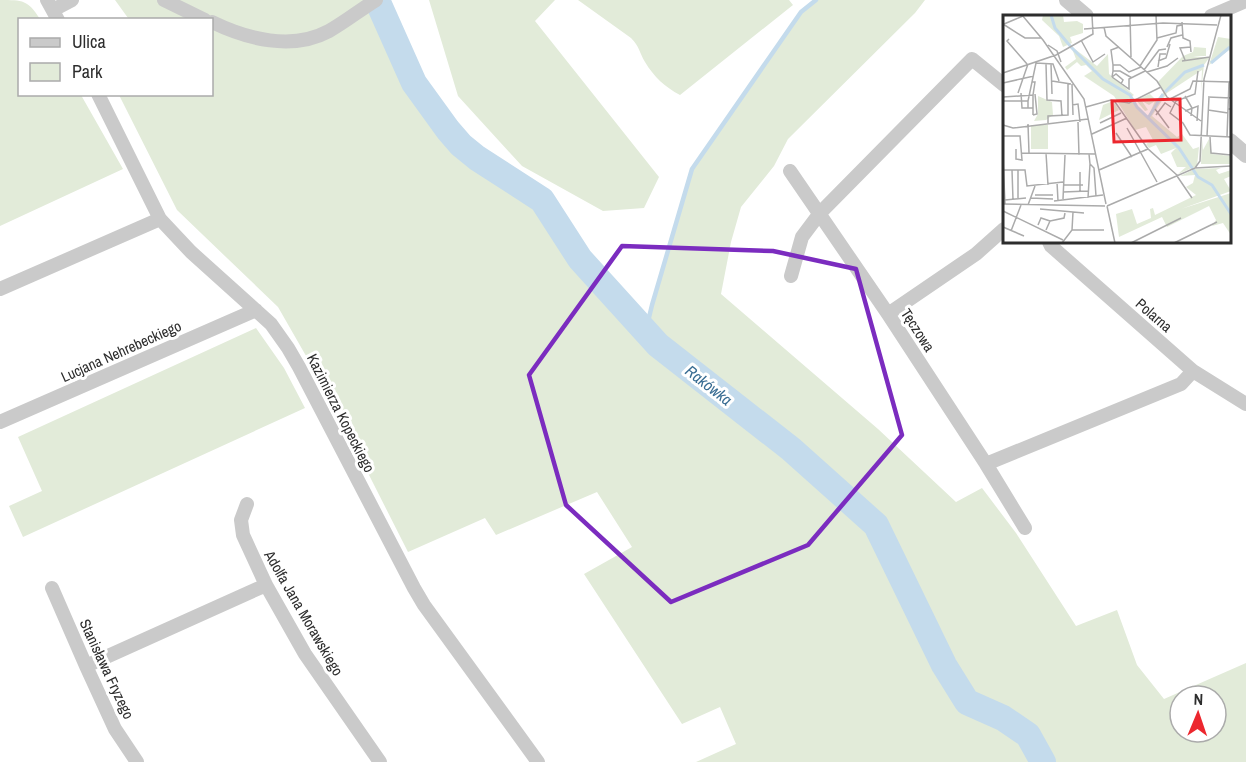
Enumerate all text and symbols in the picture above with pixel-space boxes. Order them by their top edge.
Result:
inset map [1003,15,1231,243]
legend [18,18,213,96]
text: Ulica [72,29,106,54]
text: Park [72,59,103,84]
street label: Polarna [1131,293,1177,337]
street label: Tęczowa [896,304,940,356]
street label: Lucjana Nehrebeckiego [57,315,185,387]
street label: Kazimierza Kopeckiego [302,350,380,476]
water label: Rakówka [681,360,737,410]
street label: Adolfa Jana Morawskiego [259,546,349,680]
street label: Stanisława Fryzego [75,616,139,723]
north arrow [1168,684,1228,744]
text: N [1193,688,1204,710]

